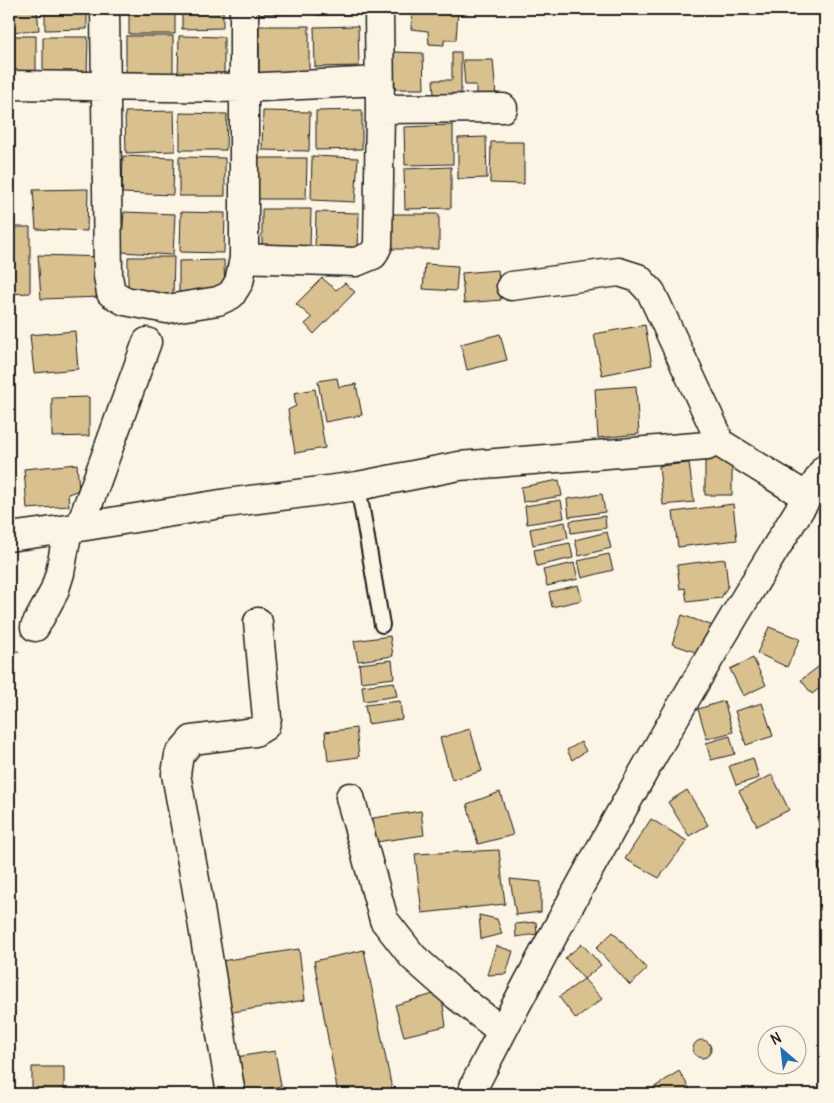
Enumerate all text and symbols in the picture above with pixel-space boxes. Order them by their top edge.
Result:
north arrow [756,1026,806,1076]
text: N [767,1028,784,1049]

